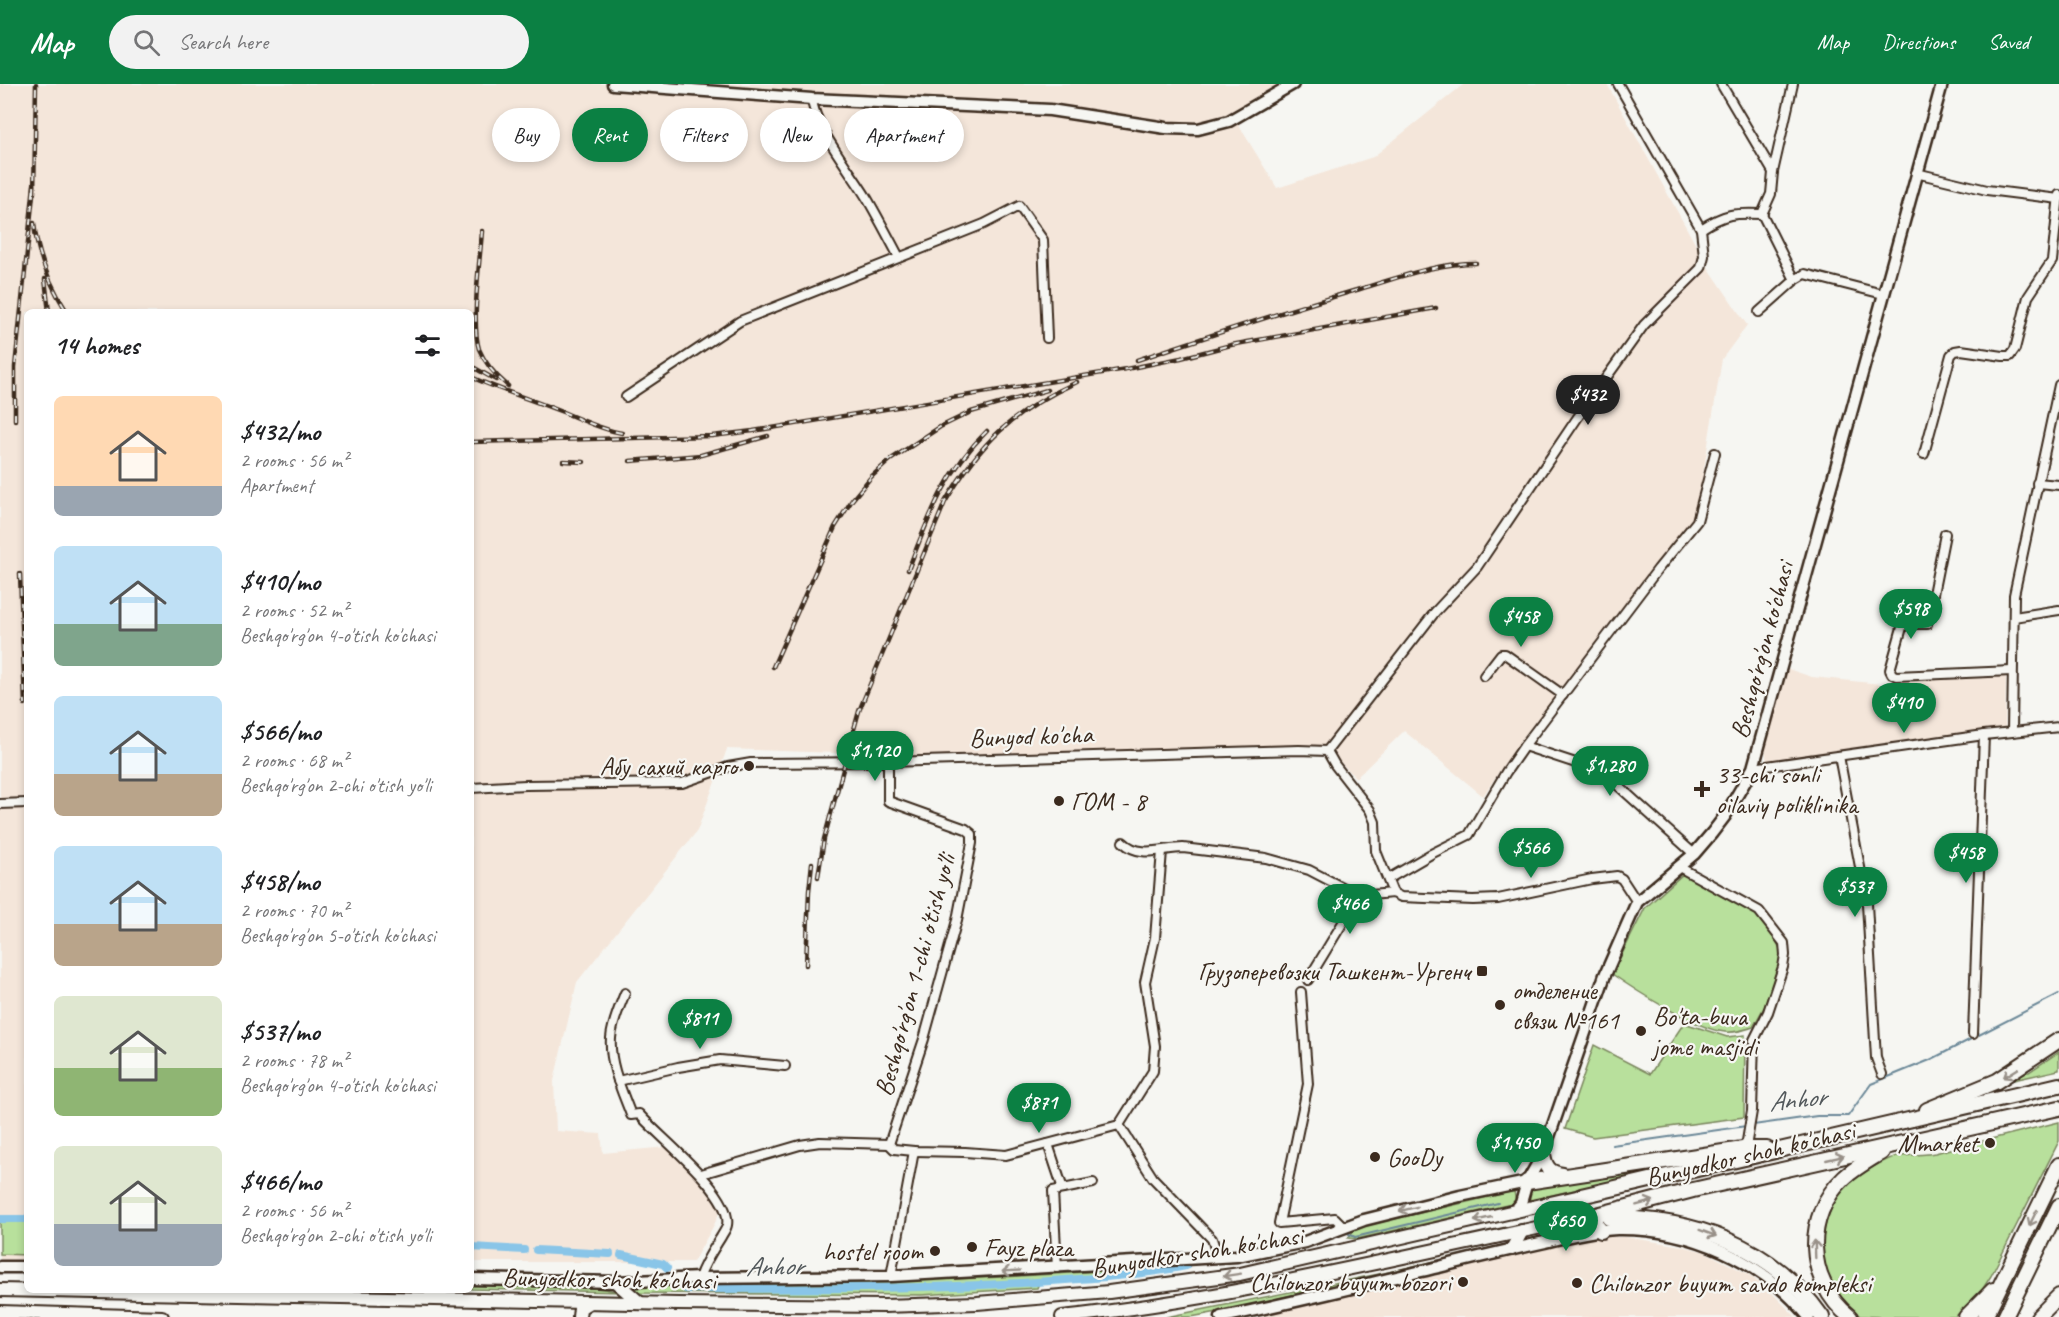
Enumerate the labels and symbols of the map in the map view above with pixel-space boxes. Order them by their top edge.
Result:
pin: $432 [1552,375,1624,426]
street label: Beshqo'rg'on ko'chasi [1723,555,1802,742]
pin: $598 [1875,589,1947,640]
pin: $458 [1485,597,1557,648]
pin: $410 [1868,683,1940,734]
street label: Bunyod ko'cha [969,717,1095,755]
pin: $1,120 [826,731,924,782]
pin: $1,280 [1561,746,1659,797]
place label: Абу сахий карго [600,750,740,783]
place label: 33-chi sonli oilaviy poliklinika [1716,758,1860,821]
marker: Абу сахий карго [742,759,756,773]
marker: 33-chi sonli oilaviy poliklinika [1693,780,1711,798]
place label: ГОМ - 8 [1071,785,1149,818]
marker: ГОМ - 8 [1052,794,1066,808]
pin: $566 [1495,828,1567,879]
pin: $458 [1930,833,2002,884]
street label: Beshqo'rg'on 1-chi o'tish yo'li [867,847,964,1100]
pin: $537 [1819,867,1891,918]
pin: $466 [1314,884,1386,935]
place label: Грузоперевозки Ташкент-Ургенч [1198,955,1472,988]
marker: Грузоперевозки Ташкент-Ургенч [1475,964,1489,978]
place label: отделение связи №161 [1512,974,1620,1037]
marker: отделение связи №161 [1493,998,1507,1012]
pin: $811 [664,999,736,1050]
place label: Bo'ta-buva jome masjidi [1650,1000,1761,1063]
marker: Bo'ta-buva jome masjidi [1634,1024,1648,1038]
one-way arrow [2003,1067,2020,1079]
water label: Anhor [1767,1079,1831,1119]
pin: $871 [1003,1083,1075,1134]
street label: Bunyodkor shoh ko'chasi [1642,1113,1861,1194]
pin: $1,450 [1466,1123,1564,1174]
place label: Mmarket [1897,1127,1980,1160]
marker: Mmarket [1983,1136,1997,1150]
place label: GooDy [1387,1141,1444,1174]
marker: GooDy [1368,1150,1382,1164]
one-way arrow [1825,1152,1844,1163]
one-way arrow [1636,1196,1655,1208]
pin: $650 [1530,1201,1602,1252]
one-way arrow [1399,1203,1418,1215]
one-way arrow [2027,1209,2039,1227]
one-way arrow [1474,1214,1493,1226]
street label: Bunyodkor shoh ko'chasi [1089,1219,1308,1285]
one-way arrow [1699,1228,1717,1239]
place label: Fayz plaza [984,1231,1075,1264]
place label: hostel room [823,1235,924,1268]
one-way arrow [1809,1239,1821,1259]
marker: Fayz plaza [965,1240,979,1254]
marker: hostel room [928,1244,942,1258]
water label: Anhor [745,1248,807,1283]
street label: Bunyodkor shoh ko'chasi [502,1261,719,1297]
one-way arrow [1001,1265,1021,1276]
place label: Chilonzor buyum bozori [1250,1266,1454,1299]
place label: Chilonzor buyum savdo kompleksi [1589,1267,1874,1300]
one-way arrow [1222,1270,1242,1281]
marker: Chilonzor buyum bozori [1456,1275,1470,1289]
marker: Chilonzor buyum savdo kompleksi [1570,1276,1584,1290]

